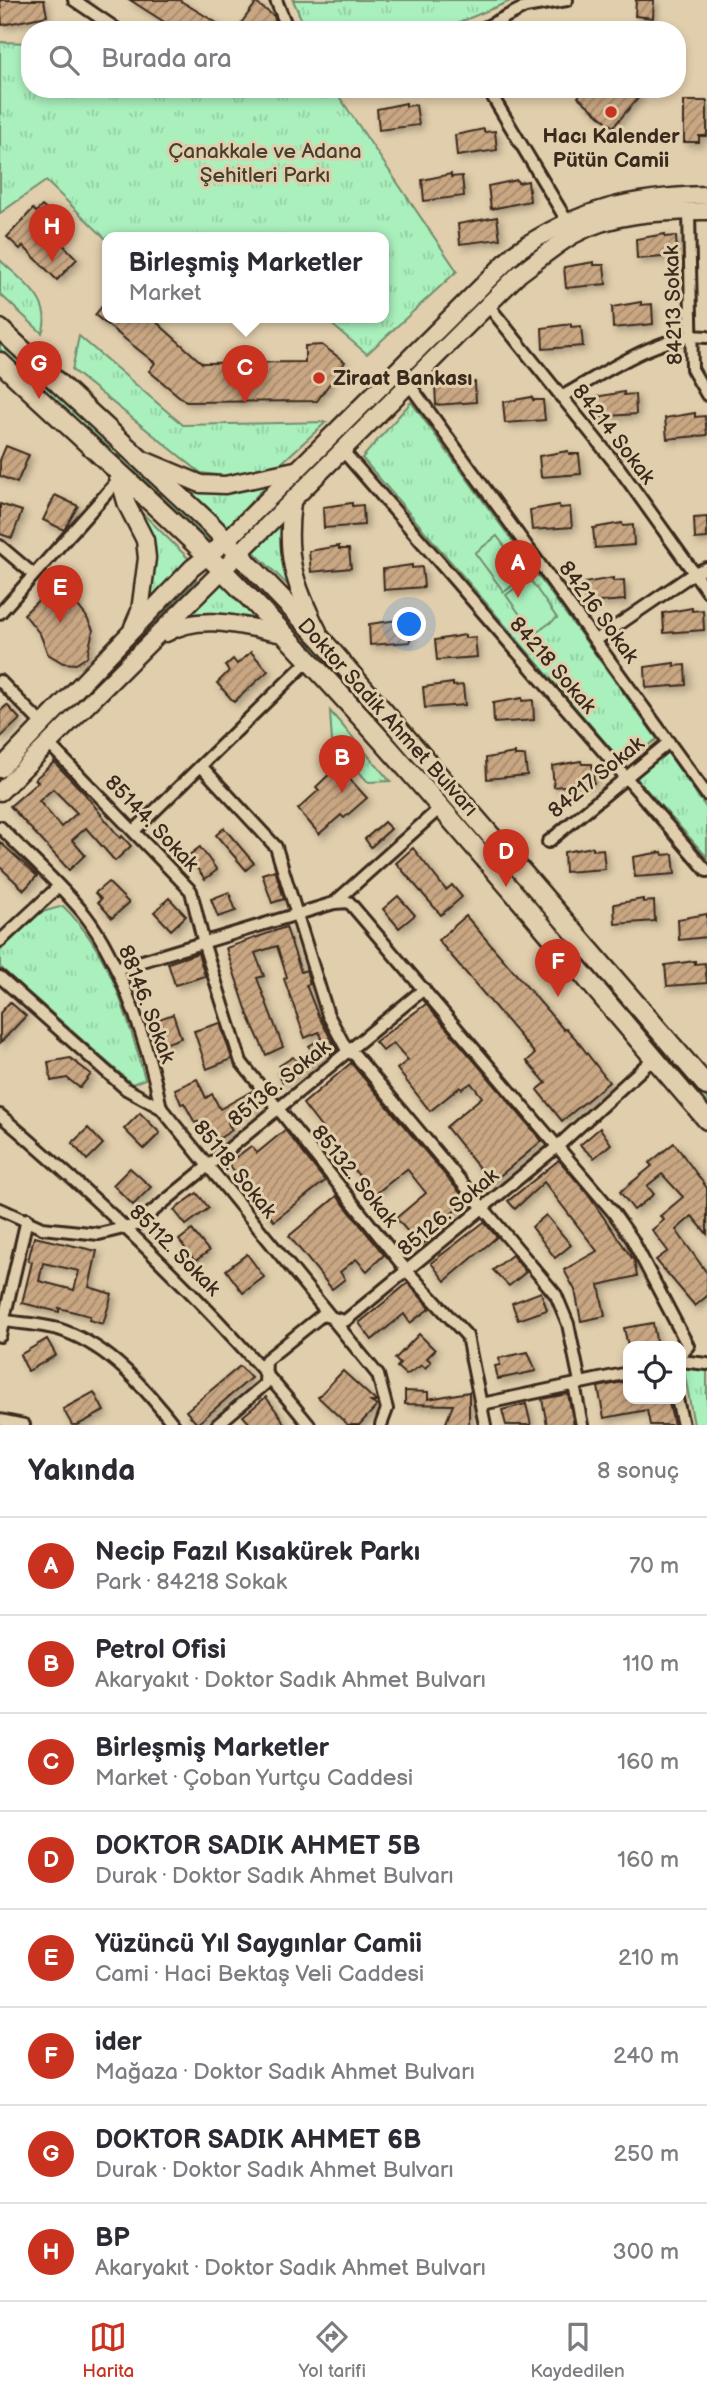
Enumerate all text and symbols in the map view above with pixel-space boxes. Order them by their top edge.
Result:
search box [21,21,686,98]
icon: search [45,41,83,79]
text: Burada ara [101,44,232,75]
marker: Hacı Kalender Pütün Camii [603,104,619,120]
place label: Hacı Kalender Pütün Camii [542,124,680,173]
park label: Çanakkale ve Adana Şehitleri Parkı [168,139,362,188]
pin: H [29,204,75,262]
popup [102,232,389,323]
street label: 84213 Sokak [659,244,688,365]
text: Birleşmiş Marketler [128,248,363,279]
text: Market [128,279,201,307]
pin: G [16,341,62,399]
pin: C [222,345,268,403]
place label: Ziraat Bankası [333,366,473,391]
marker: Ziraat Bankası [311,370,327,386]
street label: 84214 Sokak [567,379,661,490]
pin: A [495,540,541,598]
street label: 84216 Sokak [553,556,644,669]
pin: E [37,565,83,623]
your location [392,607,426,641]
street label: 84218 Sokak [504,612,602,719]
street label: Doktor Sadık Ahmet Bulvarı [292,613,484,821]
street label: 84217 Sokak [543,731,650,824]
pin: B [319,735,365,793]
street label: 85144. Sokak [100,770,204,877]
pin: D [483,829,529,887]
pin: F [535,939,581,997]
street label: 88146. Sokak [113,942,181,1067]
street label: 85136. Sokak [223,1034,336,1132]
street label: 85118. Sokak [187,1115,282,1224]
street label: 85132. Sokak [306,1120,404,1233]
street label: 85126. Sokak [393,1163,504,1262]
street label: 85112. Sokak [124,1199,226,1302]
map controls [623,1341,686,1404]
button: locate [623,1341,686,1404]
text: Yakında [28,1453,135,1489]
text: 8 sonuç [597,1457,679,1485]
text: Necip Fazıl Kısakürek Parkı [95,1537,420,1568]
text: A [44,1552,58,1580]
text: 70 m [629,1552,679,1580]
text: Park · 84218 Sokak [95,1568,287,1596]
text: Petrol Ofisi [95,1635,226,1666]
text: B [43,1650,59,1678]
text: 110 m [622,1650,679,1678]
text: Akaryakıt · Doktor Sadık Ahmet Bulvarı [95,1666,486,1694]
text: Birleşmiş Marketler [95,1733,329,1764]
text: C [43,1748,59,1776]
text: 160 m [617,1748,679,1776]
text: Market · Çoban Yurtçu Caddesi [95,1764,413,1792]
text: DOKTOR SADIK AHMET 5B [95,1831,421,1862]
text: D [43,1846,59,1874]
text: 160 m [617,1846,679,1874]
text: Durak · Doktor Sadık Ahmet Bulvarı [95,1862,454,1890]
text: Yüzüncü Yıl Saygınlar Camii [95,1929,422,1960]
text: E [44,1944,58,1972]
text: 210 m [618,1944,679,1972]
text: Cami · Haci Bektaş Veli Caddesi [95,1960,424,1988]
text: ider [95,2027,142,2058]
text: F [44,2042,58,2070]
text: 240 m [613,2042,679,2070]
text: Mağaza · Doktor Sadık Ahmet Bulvarı [95,2058,475,2086]
text: DOKTOR SADIK AHMET 6B [95,2125,421,2156]
text: G [43,2140,59,2168]
text: 250 m [613,2140,679,2168]
text: Durak · Doktor Sadık Ahmet Bulvarı [95,2156,454,2184]
text: BP [95,2223,130,2254]
text: H [42,2238,60,2266]
text: 300 m [613,2238,679,2266]
text: Akaryakıt · Doktor Sadık Ahmet Bulvarı [95,2254,486,2282]
tab: Harita [82,2318,134,2383]
tab: Yol tarifi [299,2318,366,2383]
tab: Kaydedilen [530,2318,625,2383]

